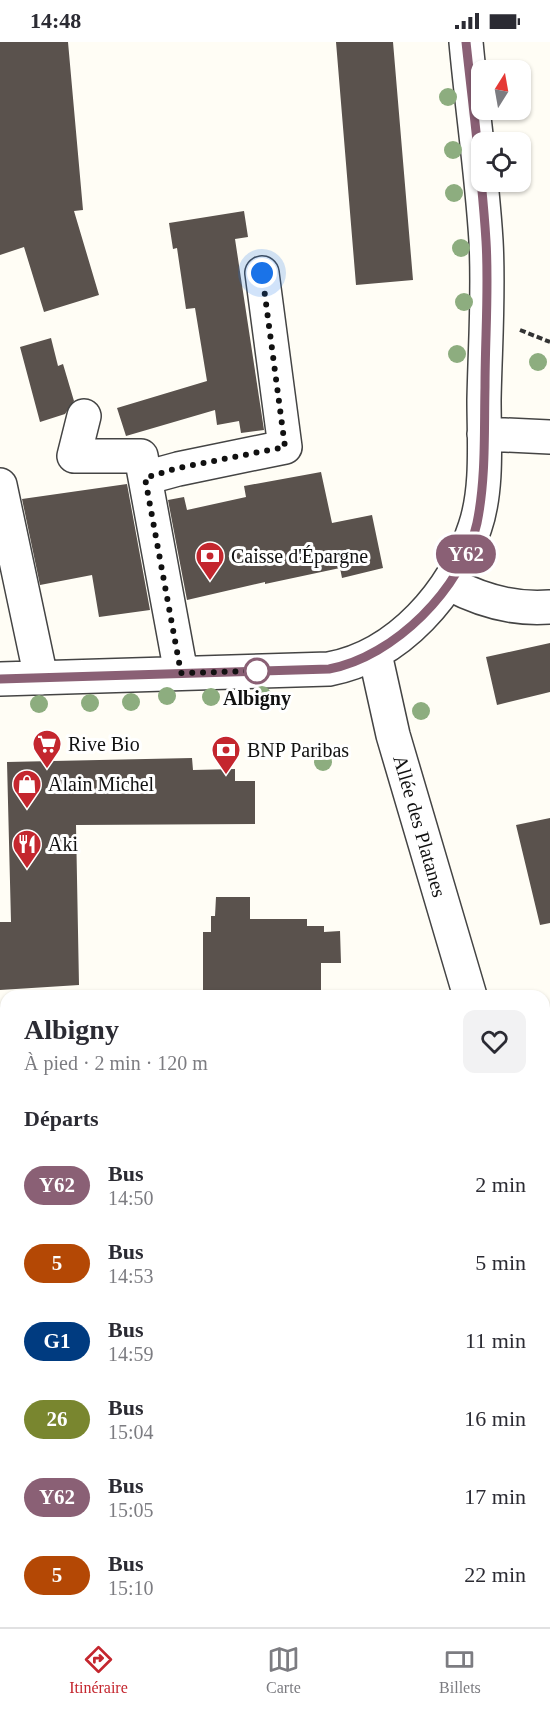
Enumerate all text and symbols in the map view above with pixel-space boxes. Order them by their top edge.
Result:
text: 14:48 [30,8,81,33]
north arrow [471,60,531,120]
map controls [471,60,531,192]
button: locate [471,132,531,192]
your location [247,258,277,288]
line badge: Y62 [432,534,500,574]
bank icon: Caisse d'Épargne [194,540,226,582]
text: Y62 [448,542,484,566]
place label: Caisse d'Épargne [231,545,368,568]
marker: Albigny [244,658,270,684]
place label: Albigny [223,687,291,710]
supermarket icon: Rive Bio [31,728,63,770]
place label: Rive Bio [68,733,140,755]
bank icon: BNP Paribas [210,734,242,776]
place label: BNP Paribas [247,739,349,761]
street label: Allée des Platanes [389,752,451,900]
shop icon: Alain Michel [11,768,43,810]
place label: Alain Michel [48,773,155,795]
restaurant icon: Aki [11,828,43,870]
place label: Aki [48,833,78,855]
button: heart [463,1010,526,1073]
text: Albigny [24,1014,119,1045]
text: À pied · 2 min · 120 m [24,1052,208,1074]
text: Départs [24,1106,99,1131]
text: Bus [108,1161,143,1186]
text: 2 min [475,1172,526,1197]
text: Y62 [39,1173,75,1197]
text: 14:50 [108,1187,154,1209]
text: Bus [108,1239,143,1264]
text: 5 min [475,1250,526,1275]
text: 5 [52,1251,62,1275]
text: 14:53 [108,1265,154,1287]
text: Bus [108,1317,143,1342]
text: 11 min [465,1328,526,1353]
text: G1 [44,1329,70,1353]
text: 14:59 [108,1343,154,1365]
text: Bus [108,1395,143,1420]
text: 16 min [464,1406,526,1431]
text: 26 [47,1407,68,1431]
text: 15:04 [108,1421,154,1443]
text: Bus [108,1473,143,1498]
text: 17 min [464,1484,526,1509]
text: Y62 [39,1485,75,1509]
text: 15:05 [108,1499,154,1521]
text: Bus [108,1551,143,1576]
text: 22 min [464,1562,526,1587]
text: 5 [52,1563,62,1587]
text: 15:10 [108,1577,154,1599]
tab: Itinéraire [69,1643,128,1697]
tab: Carte [266,1643,301,1697]
tab: Billets [439,1643,481,1697]

